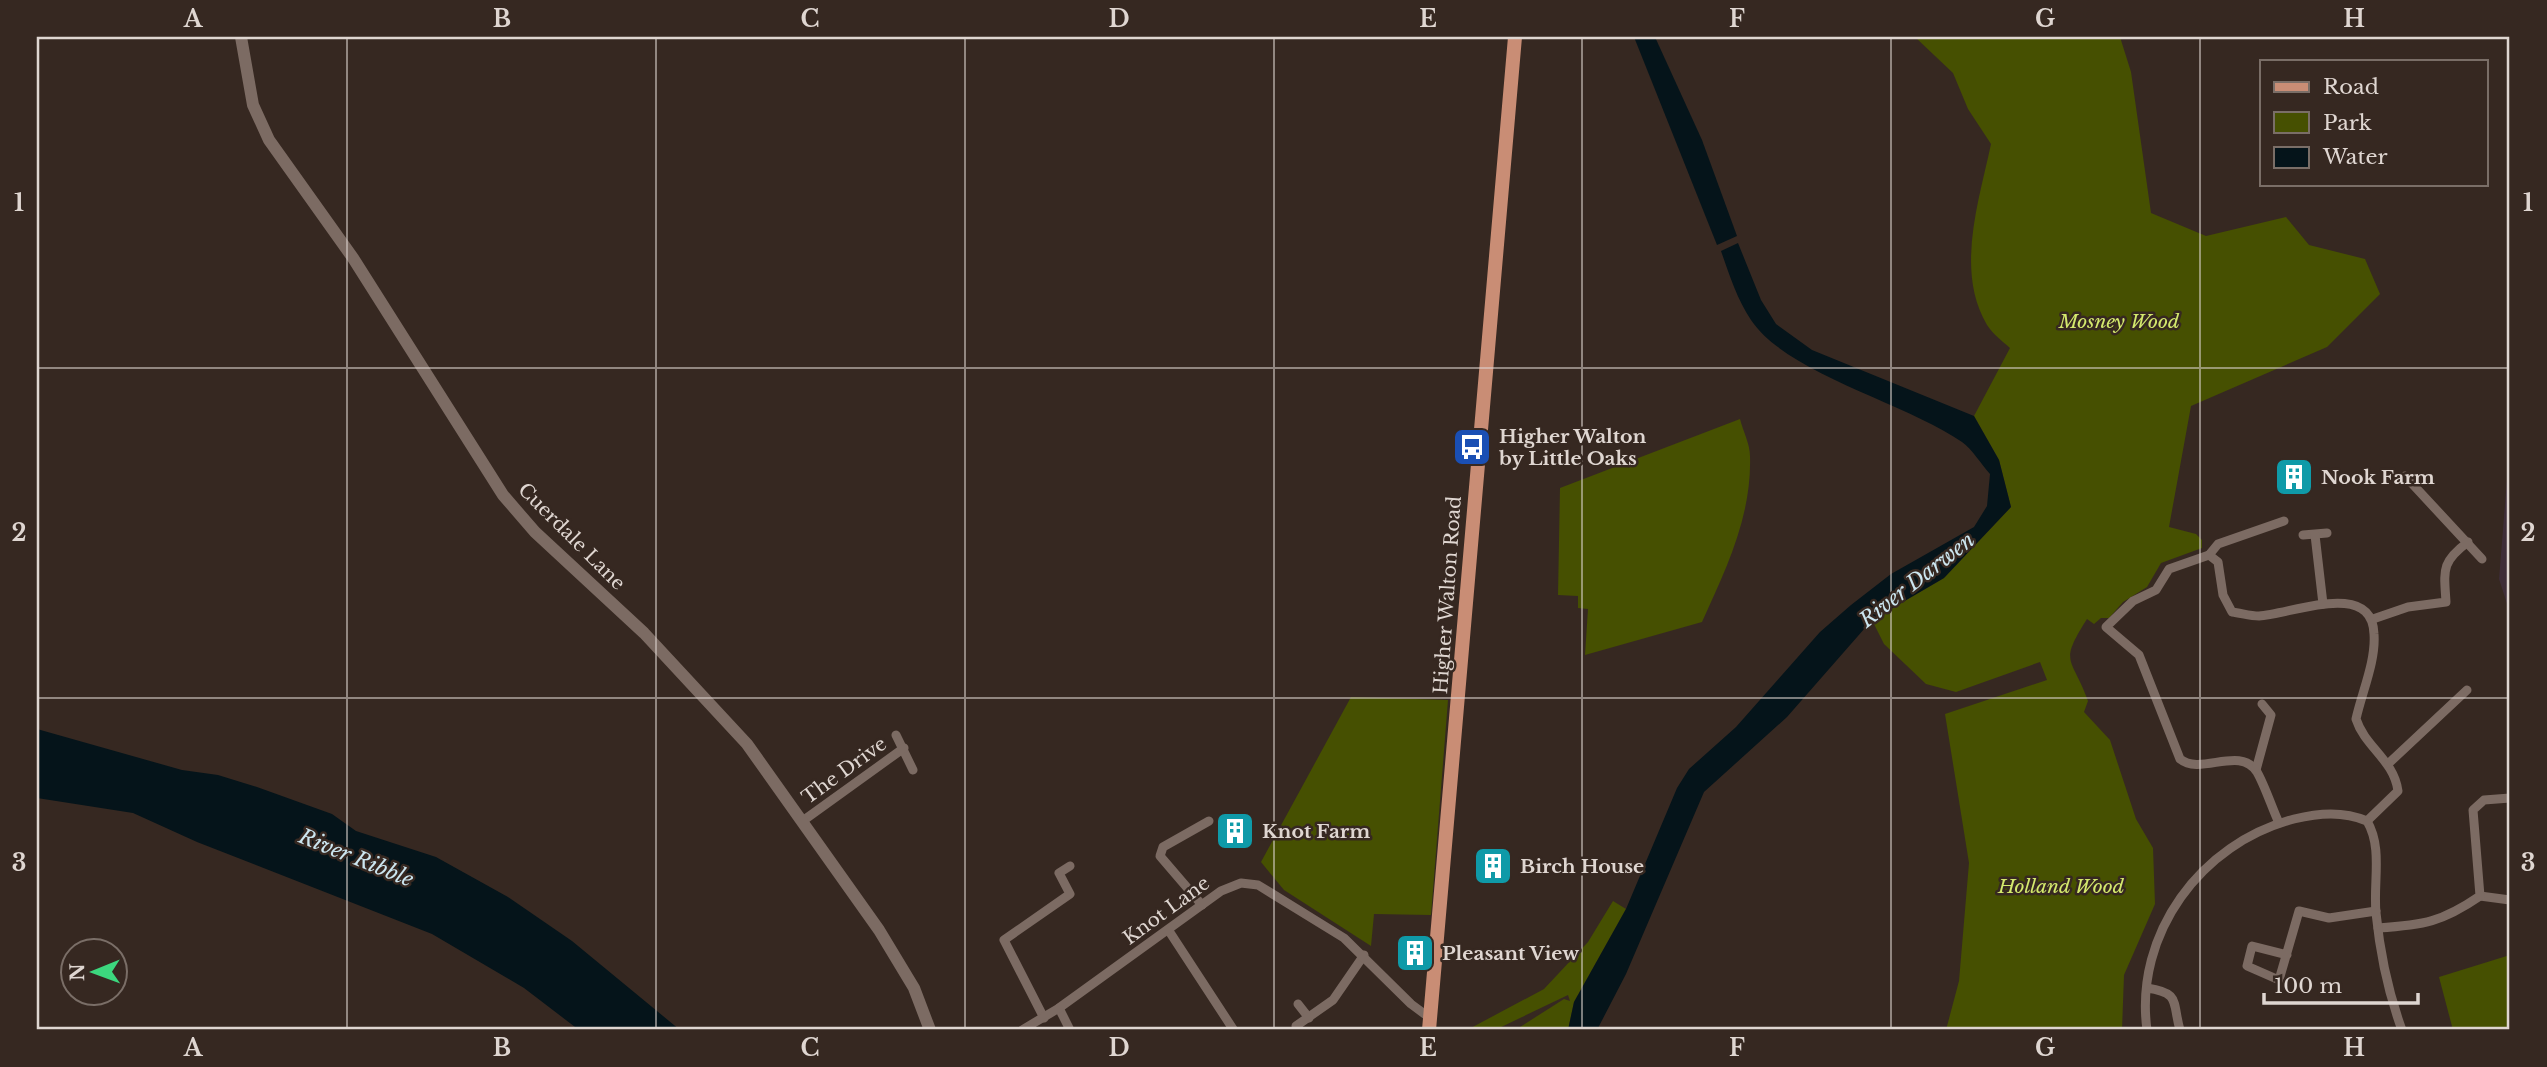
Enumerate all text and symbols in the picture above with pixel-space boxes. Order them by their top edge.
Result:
text: A [183,5,204,33]
text: B [493,5,511,33]
text: C [801,5,819,33]
text: D [1108,5,1130,33]
text: E [1419,5,1437,33]
text: F [1729,5,1745,33]
text: G [2035,5,2055,33]
text: H [2343,5,2365,33]
legend [2260,60,2488,186]
text: Road [2323,74,2379,100]
text: Park [2323,110,2372,136]
text: Water [2322,144,2387,170]
text: 1 [14,189,24,217]
text: 1 [2523,189,2533,217]
park label: Mosney Wood [2058,310,2180,333]
place label: Higher Walton by Little Oaks [1498,425,1647,470]
bus stop icon: Higher Walton by Little Oaks [1451,426,1493,468]
building icon: Nook Farm [2273,456,2315,498]
place label: Nook Farm [2321,466,2435,489]
street label: Cuerdale Lane [513,478,630,595]
street label: Higher Walton Road [1429,495,1466,695]
text: 2 [12,519,26,547]
text: 2 [2521,519,2535,547]
water label: River Darwen [1853,527,1980,634]
street label: The Drive [797,732,891,809]
building icon: Knot Farm [1214,810,1256,852]
place label: Knot Farm [1262,820,1370,843]
water label: River Ribble [294,823,417,893]
building icon: Birch House [1472,845,1514,887]
text: 3 [12,849,26,877]
text: 3 [2521,849,2535,877]
place label: Birch House [1520,855,1644,878]
street label: Knot Lane [1119,871,1214,949]
park label: Holland Wood [1997,875,2125,898]
building icon: Pleasant View [1394,932,1436,974]
north arrow [60,937,130,1007]
place label: Pleasant View [1442,942,1579,965]
scale bar [2264,962,2418,1006]
text: N [66,963,89,981]
text: 100 m [2274,973,2342,999]
text: A [183,1034,204,1062]
text: B [493,1034,511,1062]
text: C [801,1034,819,1062]
text: D [1108,1034,1130,1062]
text: E [1419,1034,1437,1062]
text: F [1729,1034,1745,1062]
text: G [2035,1034,2055,1062]
text: H [2343,1034,2365,1062]

